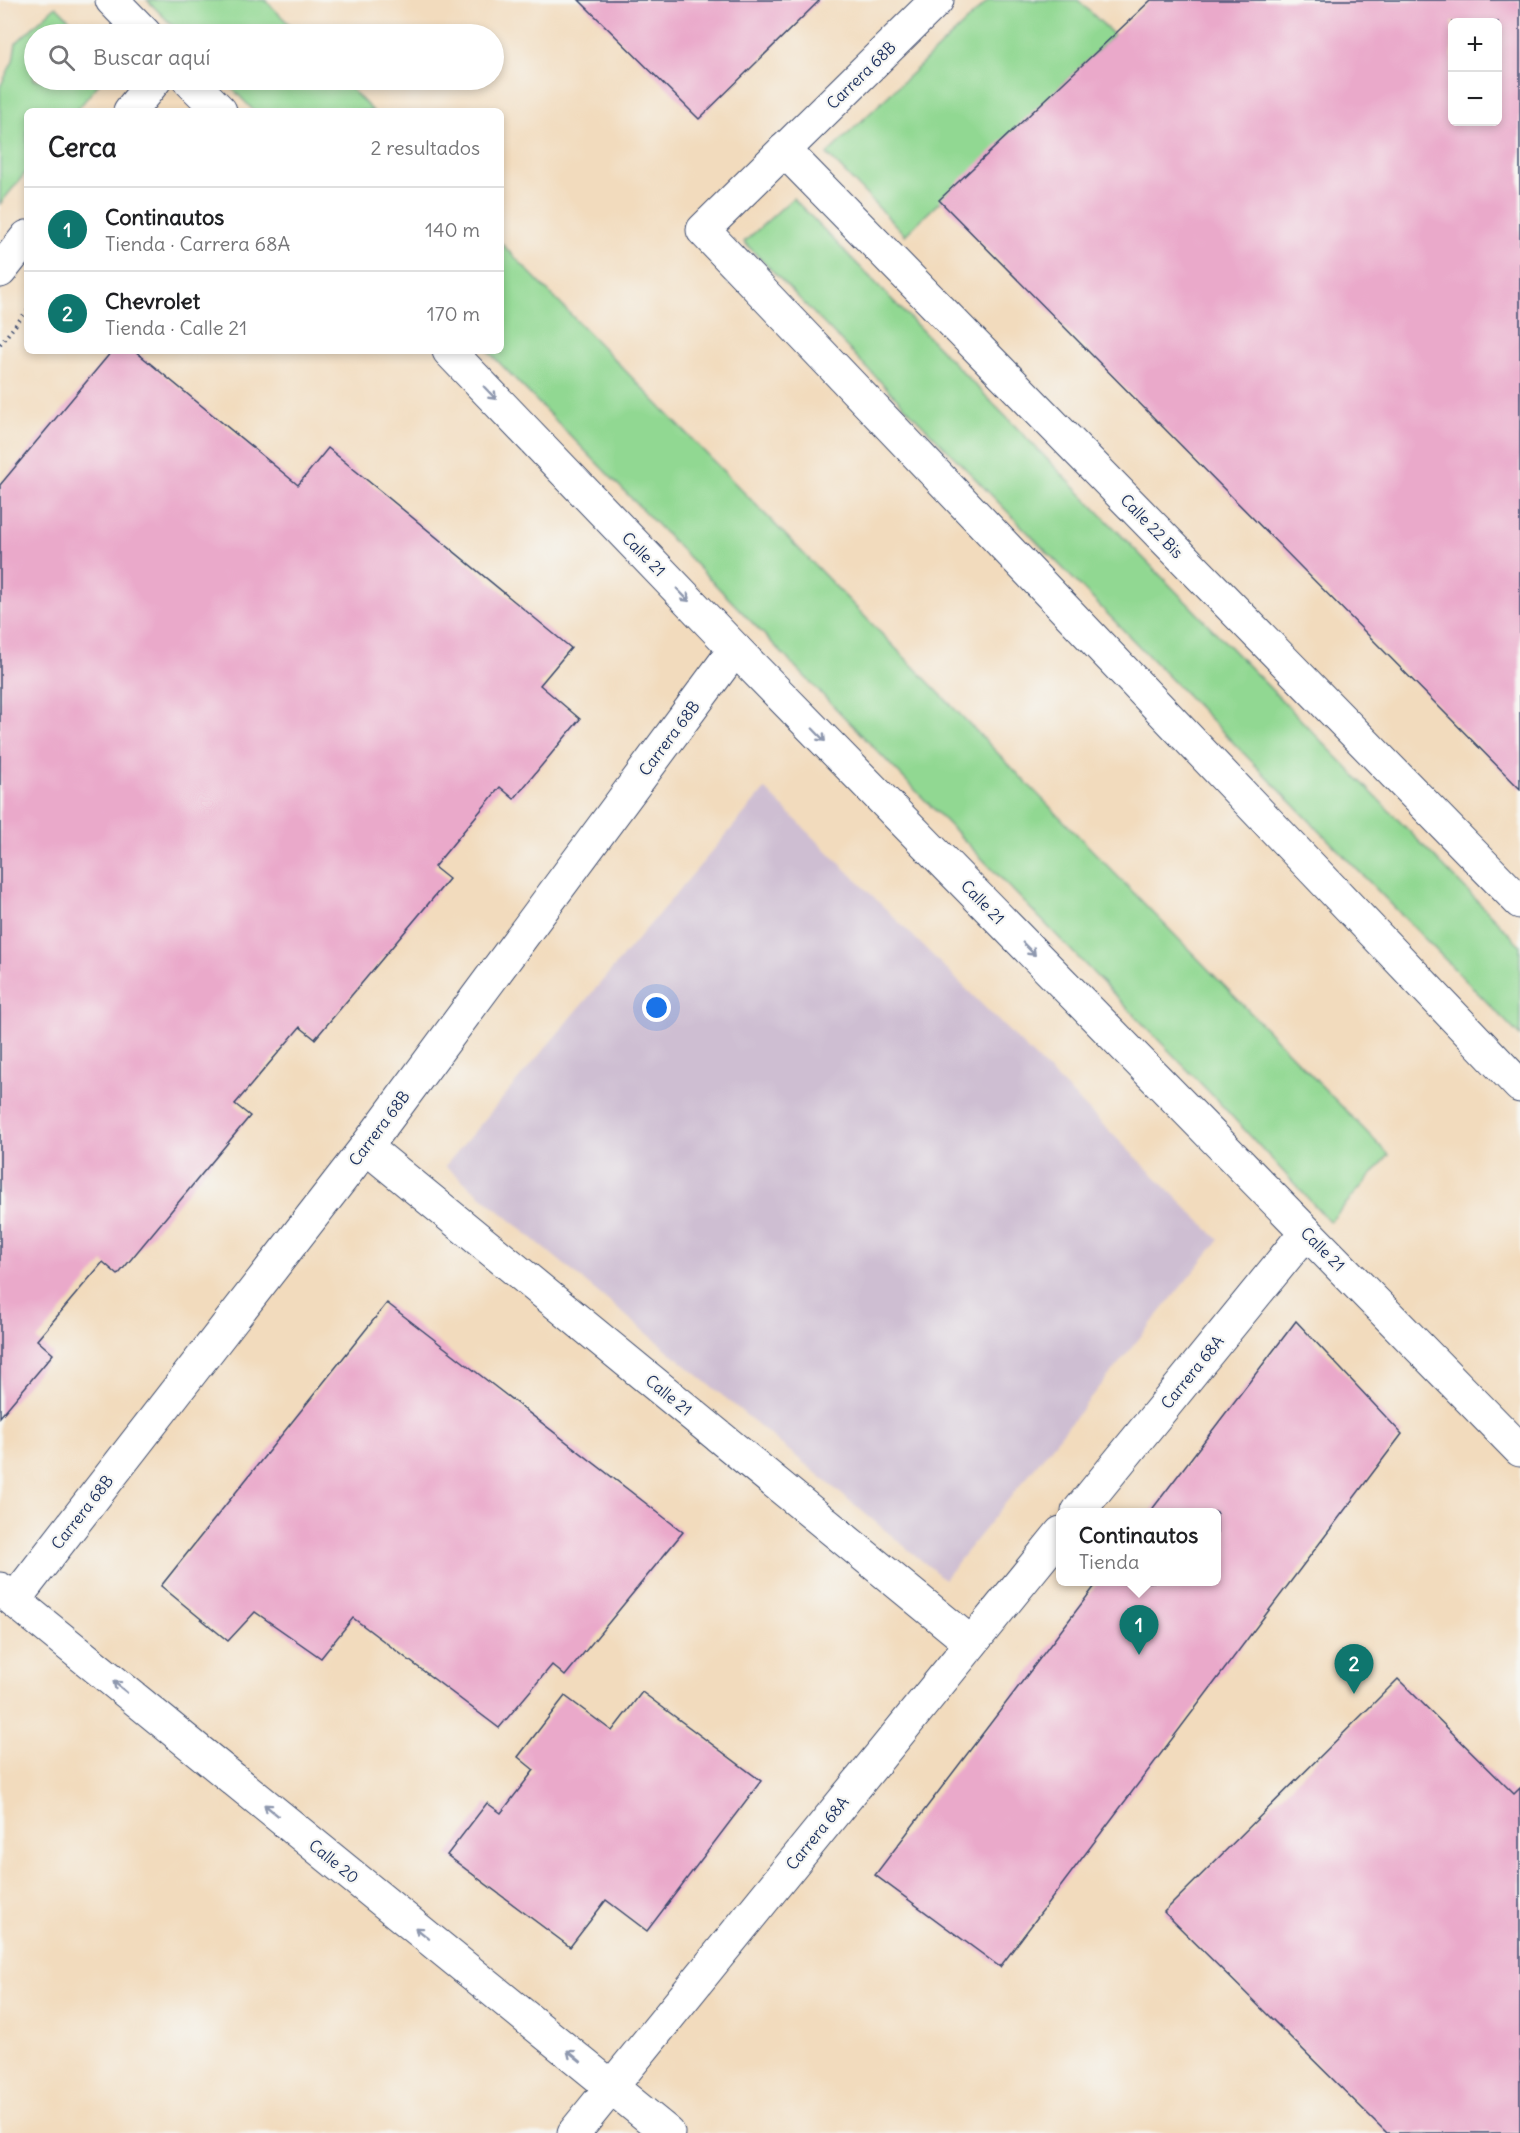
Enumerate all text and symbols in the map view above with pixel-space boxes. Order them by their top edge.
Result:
map controls [1448,18,1502,126]
button: + [1448,18,1502,72]
search box [24,24,504,90]
street label: Carrera 68B [822,37,900,113]
icon: search [45,41,78,74]
text: Buscar aquí [93,43,210,71]
button: − [1448,72,1502,126]
text: Cerca [48,131,117,164]
text: 2 resultados [371,135,480,160]
text: Continautos [105,203,224,231]
text: 1 [64,217,71,242]
text: 140 m [425,217,480,242]
text: Tienda · Carrera 68A [105,231,290,256]
text: Chevrolet [105,287,200,315]
text: 2 [62,301,73,326]
text: 170 m [427,301,480,326]
text: Tienda · Calle 21 [105,315,247,340]
one-way arrow [483,386,497,401]
street label: Calle 22 Bis [1116,490,1188,562]
street label: Calle 21 [618,528,670,580]
one-way arrow [675,587,690,602]
street label: Carrera 68B [634,696,704,780]
one-way arrow [811,727,826,742]
street label: Calle 21 [957,876,1009,928]
one-way arrow [1021,941,1036,956]
your location [642,993,671,1022]
street label: Carrera 68B [344,1086,414,1170]
street label: Calle 21 [1297,1223,1349,1275]
street label: Carrera 68A [1156,1331,1228,1413]
street label: Calle 21 [642,1370,696,1420]
street label: Carrera 68B [47,1471,117,1553]
popup [1056,1508,1221,1586]
text: Continautos [1079,1521,1198,1549]
text: Tienda [1079,1549,1139,1574]
pin: 1 [1120,1606,1158,1655]
pin: 2 [1334,1644,1374,1694]
one-way arrow [112,1680,128,1693]
street label: Carrera 68A [781,1792,853,1874]
one-way arrow [263,1803,279,1816]
street label: Calle 20 [305,1835,363,1887]
one-way arrow [415,1927,431,1940]
one-way arrow [566,2050,582,2063]

